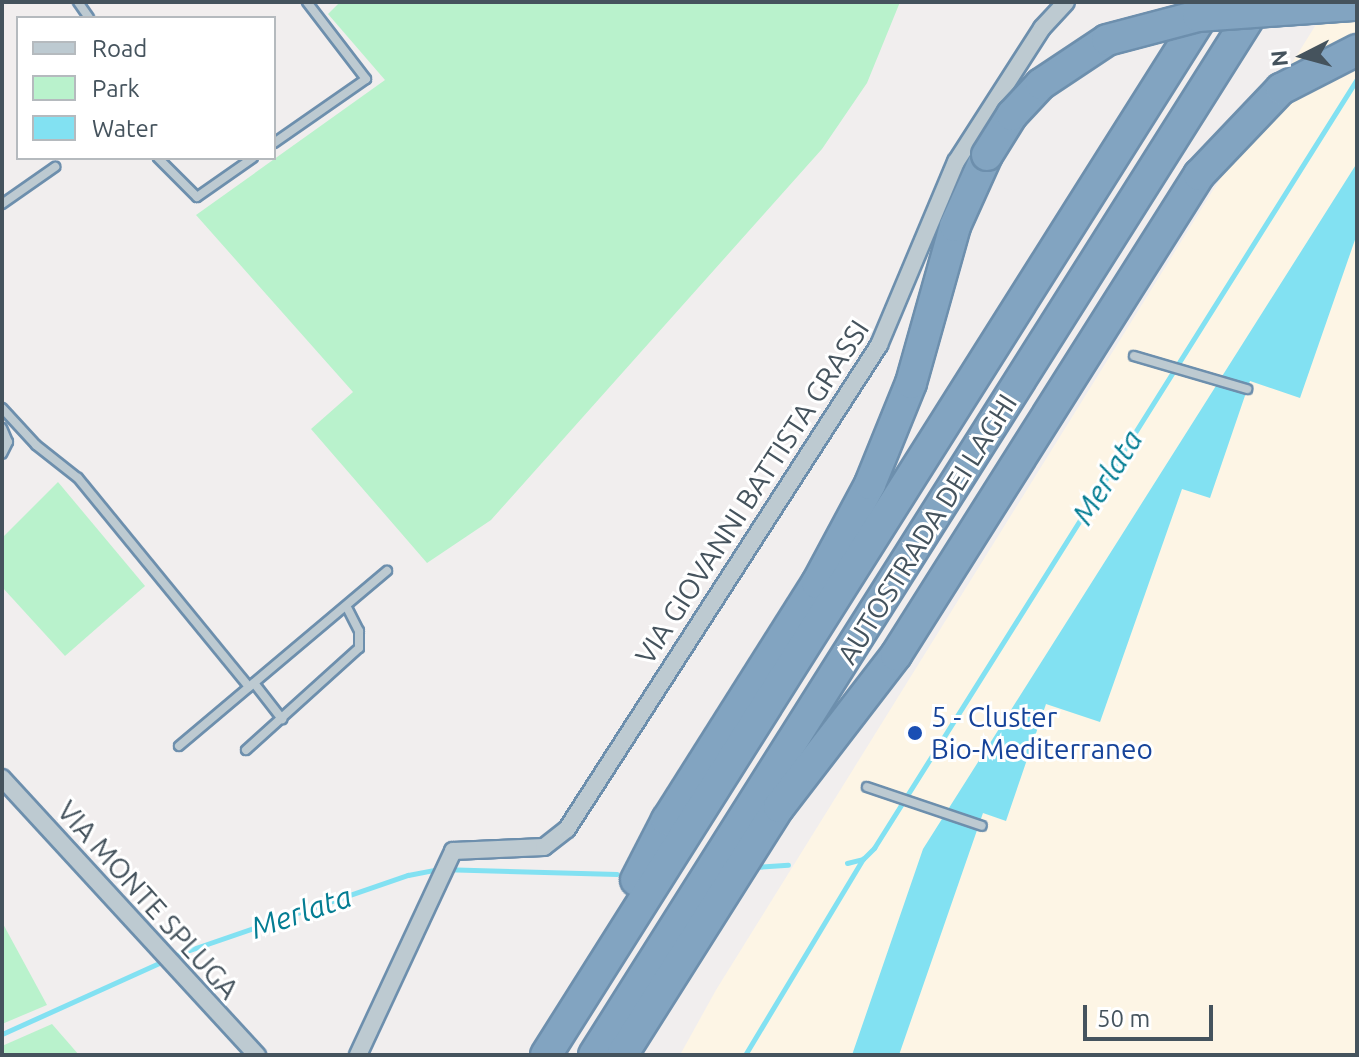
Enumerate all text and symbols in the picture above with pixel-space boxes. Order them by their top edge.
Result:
legend [16,16,276,160]
north arrow [1263,16,1343,96]
text: Road [92,35,147,62]
text: N [1265,49,1292,68]
text: Park [92,75,140,102]
text: Water [92,115,158,142]
street label: VIA GIOVANNI BATTISTA GRASSI [628,314,876,670]
street label: AUTOSTRADA DEI LAGHI [830,388,1024,670]
water label: Merlata [1064,423,1150,531]
place label: 5 - Cluster Bio-Mediterraneo [931,700,1153,766]
marker: 5 - Cluster Bio-Mediterraneo [906,724,924,742]
street label: VIA MONTE SPLUGA [50,794,246,1006]
water label: Merlata [246,878,356,946]
scale bar [1087,989,1217,1039]
text: 50 m [1097,1005,1150,1032]

